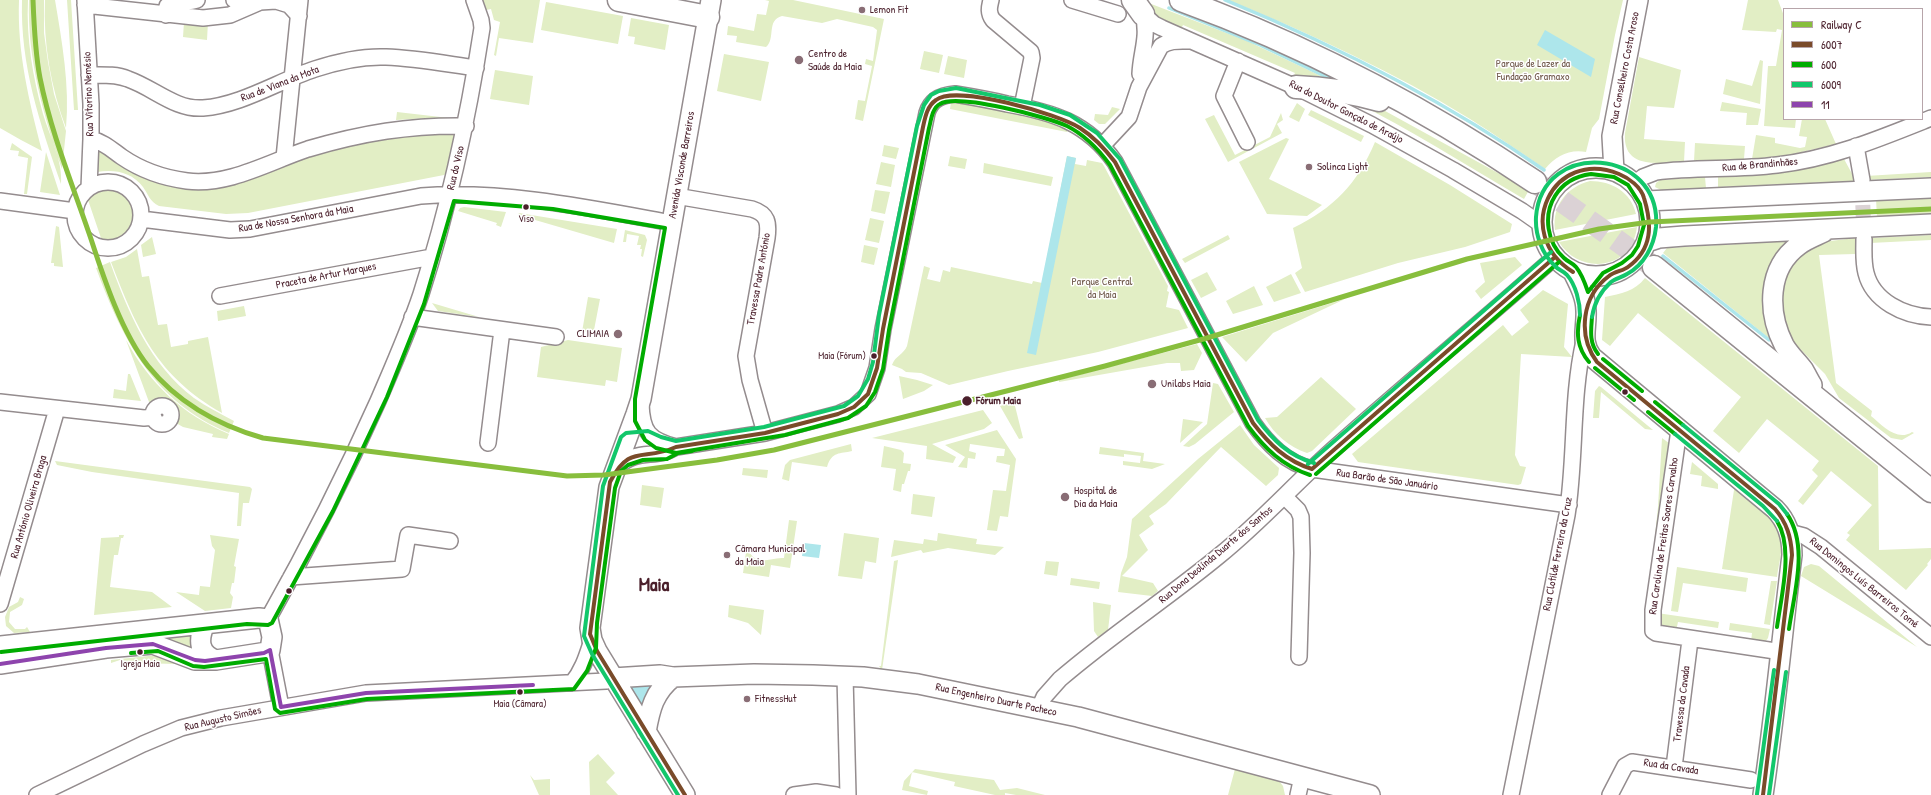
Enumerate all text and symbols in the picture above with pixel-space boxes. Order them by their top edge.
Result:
place label: Lemon Fit [870,3,908,17]
marker: Lemon Fit [857,5,867,15]
legend [1783,8,1923,120]
street label: Rua Conselheiro Costa Aroso [1608,11,1642,125]
text: Railway C [1821,16,1862,33]
text: 6007 [1821,36,1842,53]
place label: Centro de Saúde da Maia [808,47,862,73]
street label: Rua Vitorino Nemésio [81,51,97,137]
marker: Centro de Saúde da Maia [793,54,805,66]
text: 600 [1821,56,1837,73]
park label: Parque de Lazer da Fundação Gramaxo [1496,57,1570,83]
street label: Rua de Viana da Mota [239,63,321,105]
text: 6009 [1821,76,1841,93]
street label: Rua do Doutor Gonçalo de Araújo [1287,77,1405,147]
text: 11 [1821,96,1830,113]
street label: Avenida Visconde Barreiros [666,110,698,220]
street label: Rua do Viso [445,145,467,191]
street label: Rua de Brandinhães [1722,155,1798,175]
place label: Solinca Light [1317,160,1368,174]
marker: Solinca Light [1304,162,1314,172]
street label: Rua de Nossa Senhora da Maia [238,202,354,236]
marker: Viso [521,202,531,212]
place label: Viso [518,213,534,225]
street label: Travessa Padre António [744,232,774,326]
street label: Praceta de Artur Marques [275,260,377,292]
park label: Parque Central da Maia [1072,275,1132,301]
place label: CLIMAIA [576,327,609,341]
marker: CLIMAIA [612,328,624,340]
place label: Maia (Fórum) [818,350,866,362]
marker: Maia (Fórum) [869,351,879,361]
place label: Unilabs Maia [1161,377,1211,391]
marker: Unilabs Maia [1146,378,1158,390]
unlabelled marker [1620,387,1630,397]
marker: Fórum Maia [960,394,974,408]
place label: Fórum Maia [976,394,1021,408]
street label: Rua António Oliveira Braga [8,454,50,560]
street label: Rua Carolina de Freitas Soares Carvalho [1646,457,1682,615]
street label: Rua Barão de São Januário [1335,466,1439,494]
place label: Hospital de Dia da Maia [1074,484,1117,510]
marker: Hospital de Dia da Maia [1059,491,1071,503]
street label: Rua Clotilde Ferreira da Cruz [1541,496,1575,612]
street label: Rua Dona Deolínda Duarte dos Santos [1156,504,1276,606]
street label: Rua Domingos Luís Barreiros Tomé [1807,535,1921,631]
place label: Câmara Municipal da Maia [735,542,805,568]
marker: Câmara Municipal da Maia [722,550,732,560]
district label: Maia [639,575,669,597]
unlabelled marker [284,586,294,596]
marker: Igreja Maia [135,647,145,657]
place label: Igreja Maia [120,658,160,670]
street label: Travessa da Cavada [1671,665,1693,743]
street label: Rua Engenheiro Duarte Pacheco [934,681,1058,719]
marker: Maia (Câmara) [515,687,525,697]
place label: FitnessHut [755,692,797,706]
marker: FitnessHut [742,694,752,704]
place label: Maia (Câmara) [493,698,547,710]
street label: Rua Augusto Simões [183,704,263,734]
street label: Rua da Cavada [1643,756,1699,778]

